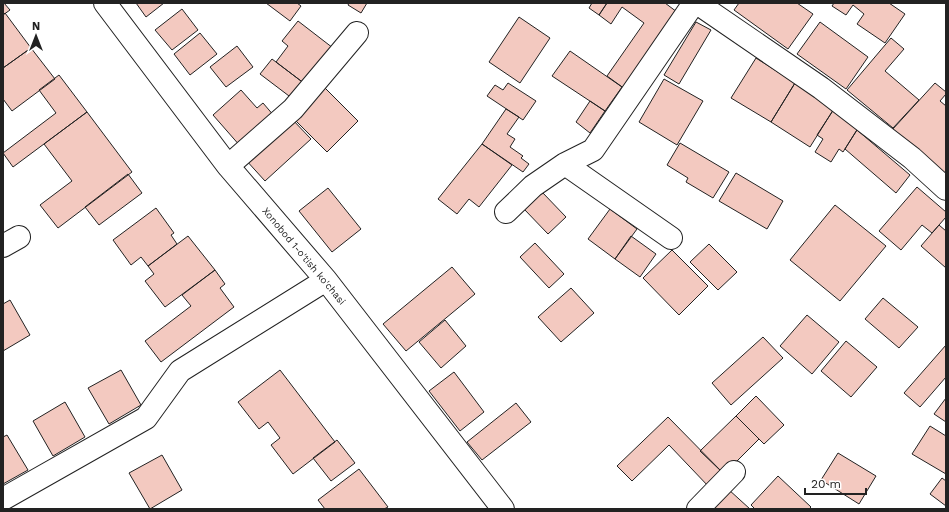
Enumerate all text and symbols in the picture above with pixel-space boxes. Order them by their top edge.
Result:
north arrow [16,16,56,56]
text: N [32,20,40,33]
street label: Xonobod 1-o'tish ko'chasi [260,205,348,307]
scale bar [805,470,866,496]
text: 20 m [811,477,841,491]

